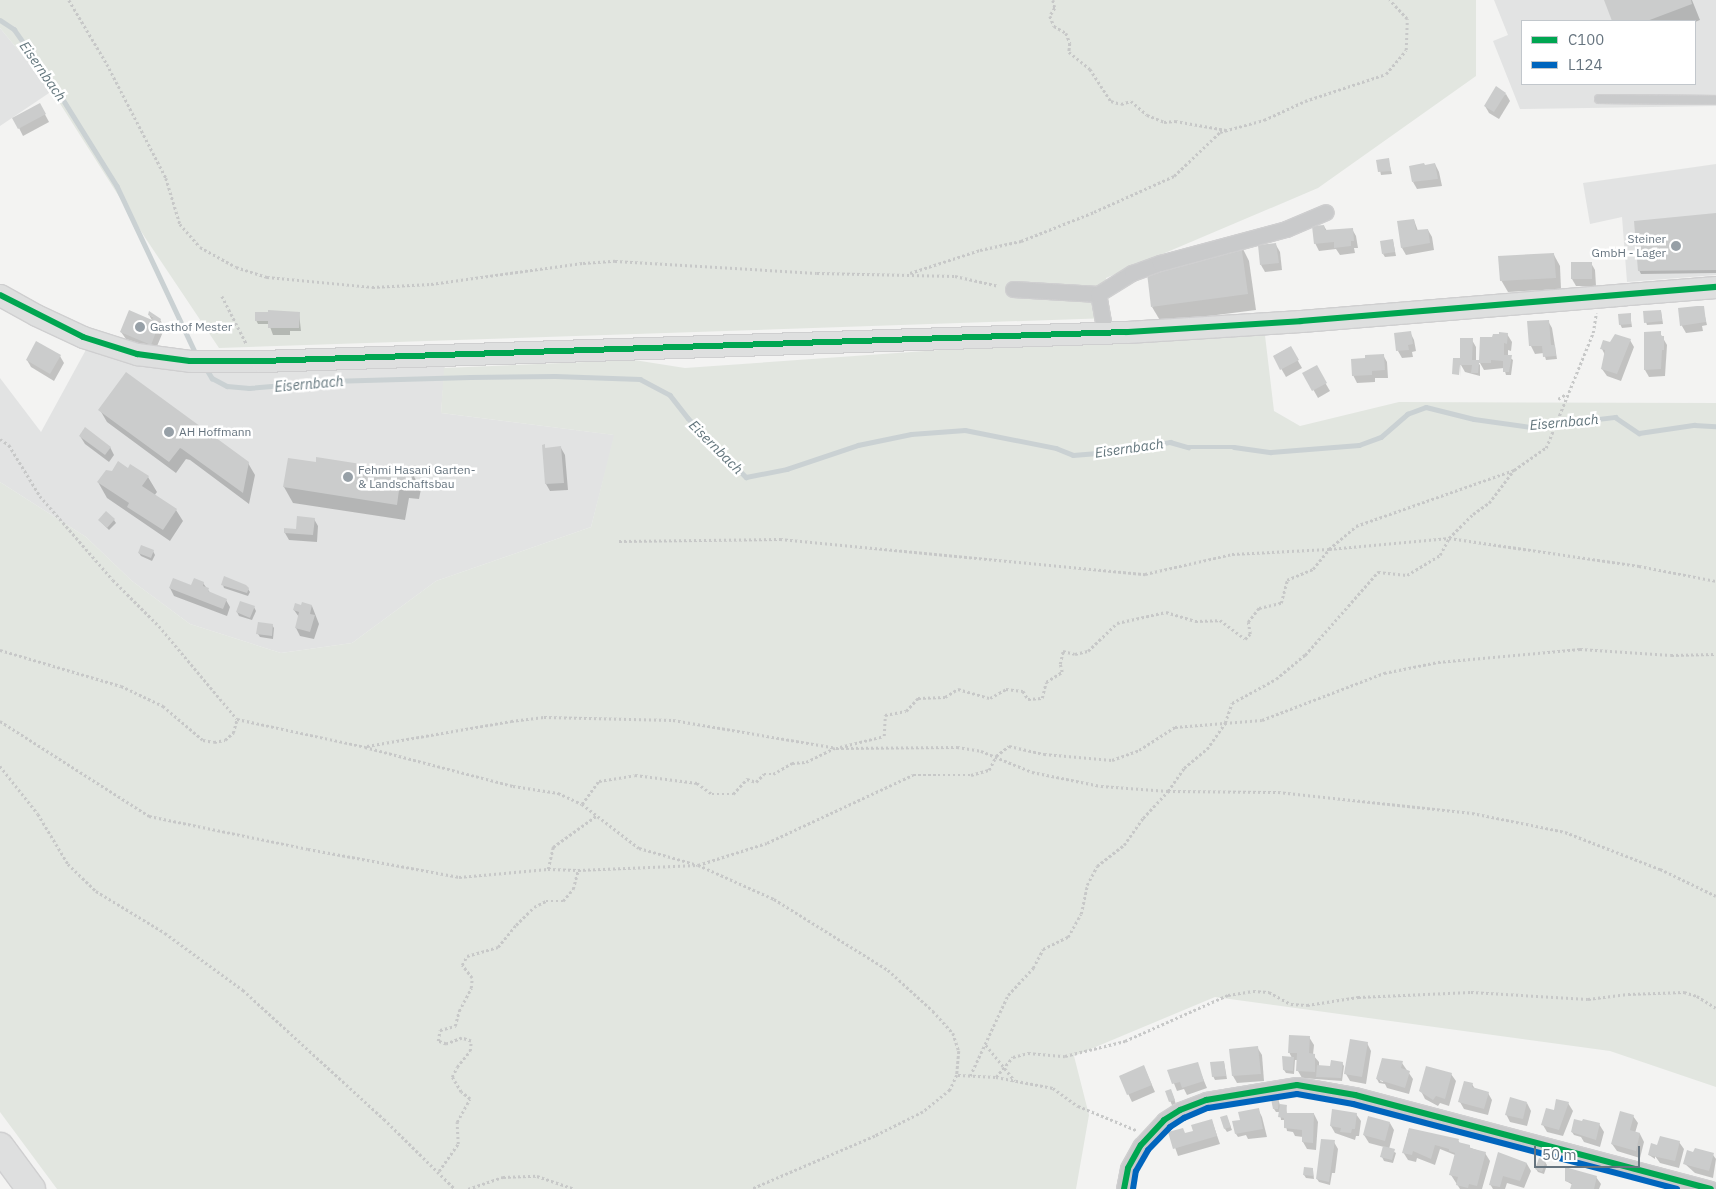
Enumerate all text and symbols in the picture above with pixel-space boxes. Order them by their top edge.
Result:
legend [1521,20,1696,85]
text: C100 [1568,30,1604,49]
water label: Eisernbach [16,38,70,104]
text: L124 [1568,55,1603,74]
place label: Steiner GmbH - Lager [1592,232,1666,260]
marker: Steiner GmbH - Lager [1670,240,1682,252]
place label: Gasthof Mester [150,320,232,334]
marker: Gasthof Mester [134,321,146,333]
water label: Eisernbach [274,373,344,395]
water label: Eisernbach [1529,411,1599,433]
water label: Eisernbach [686,417,746,477]
place label: AH Hoffmann [179,425,251,439]
marker: AH Hoffmann [163,426,175,438]
water label: Eisernbach [1094,435,1164,461]
place label: Fehmi Hasani Garten- & Landschaftsbau [358,463,475,491]
marker: Fehmi Hasani Garten- & Landschaftsbau [342,471,354,483]
scale bar [1536,1136,1642,1168]
text: 50 m [1542,1145,1577,1164]

